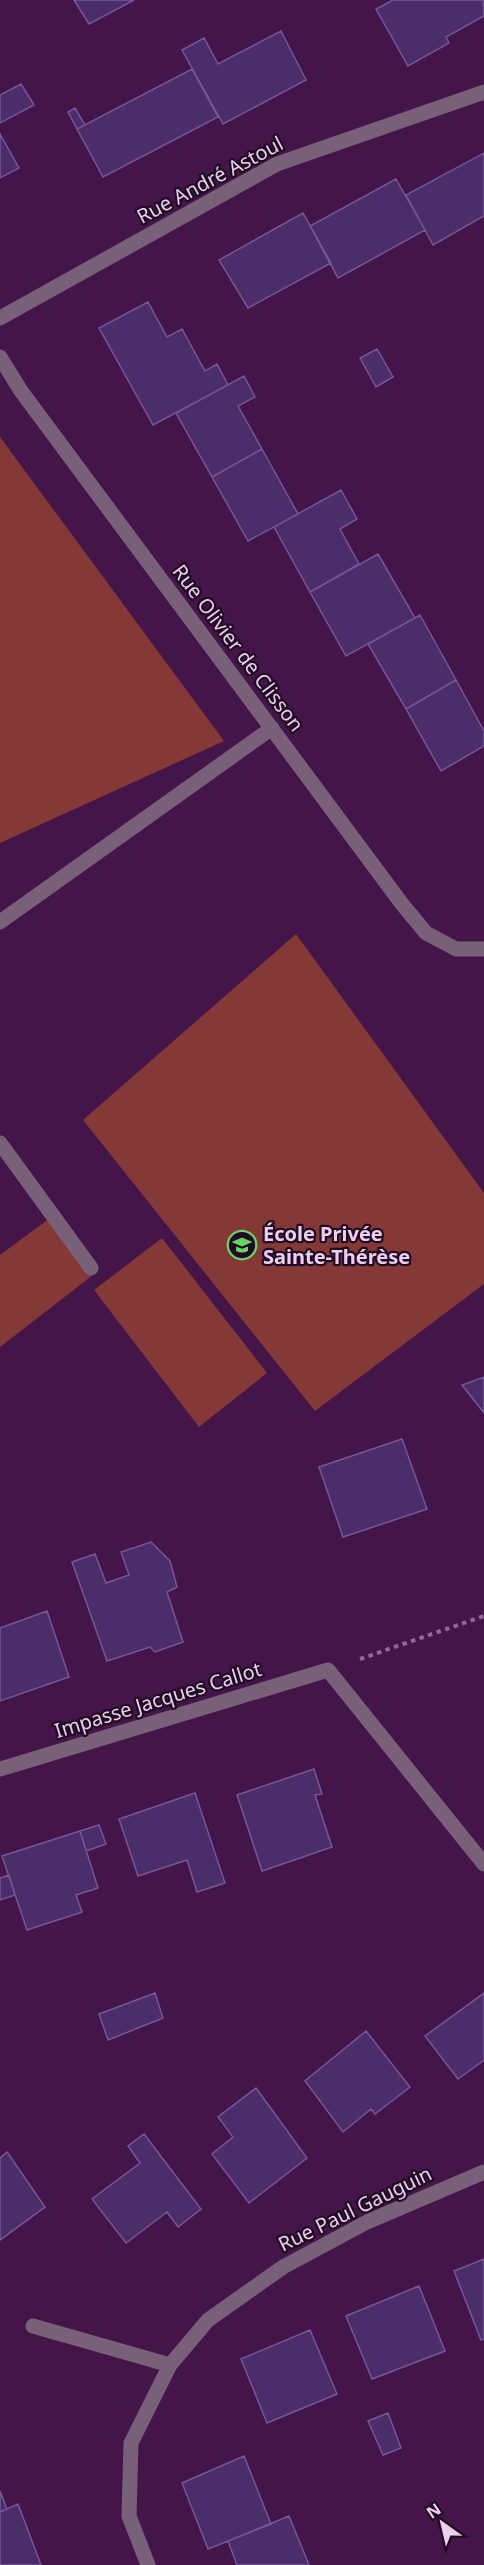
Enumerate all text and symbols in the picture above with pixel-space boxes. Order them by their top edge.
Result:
street label: Rue André Astoul [132,130,288,230]
street label: Rue Olivier de Clisson [167,559,310,737]
place label: École Privée Sainte-Thérèse [263,1220,410,1270]
school or university icon: École Privée Sainte-Thérèse [226,1229,258,1261]
street label: Impasse Jacques Callot [51,1655,265,1744]
street label: Rue Paul Gauguin [274,2160,436,2257]
north arrow [412,2493,472,2553]
text: N [422,2498,445,2523]

